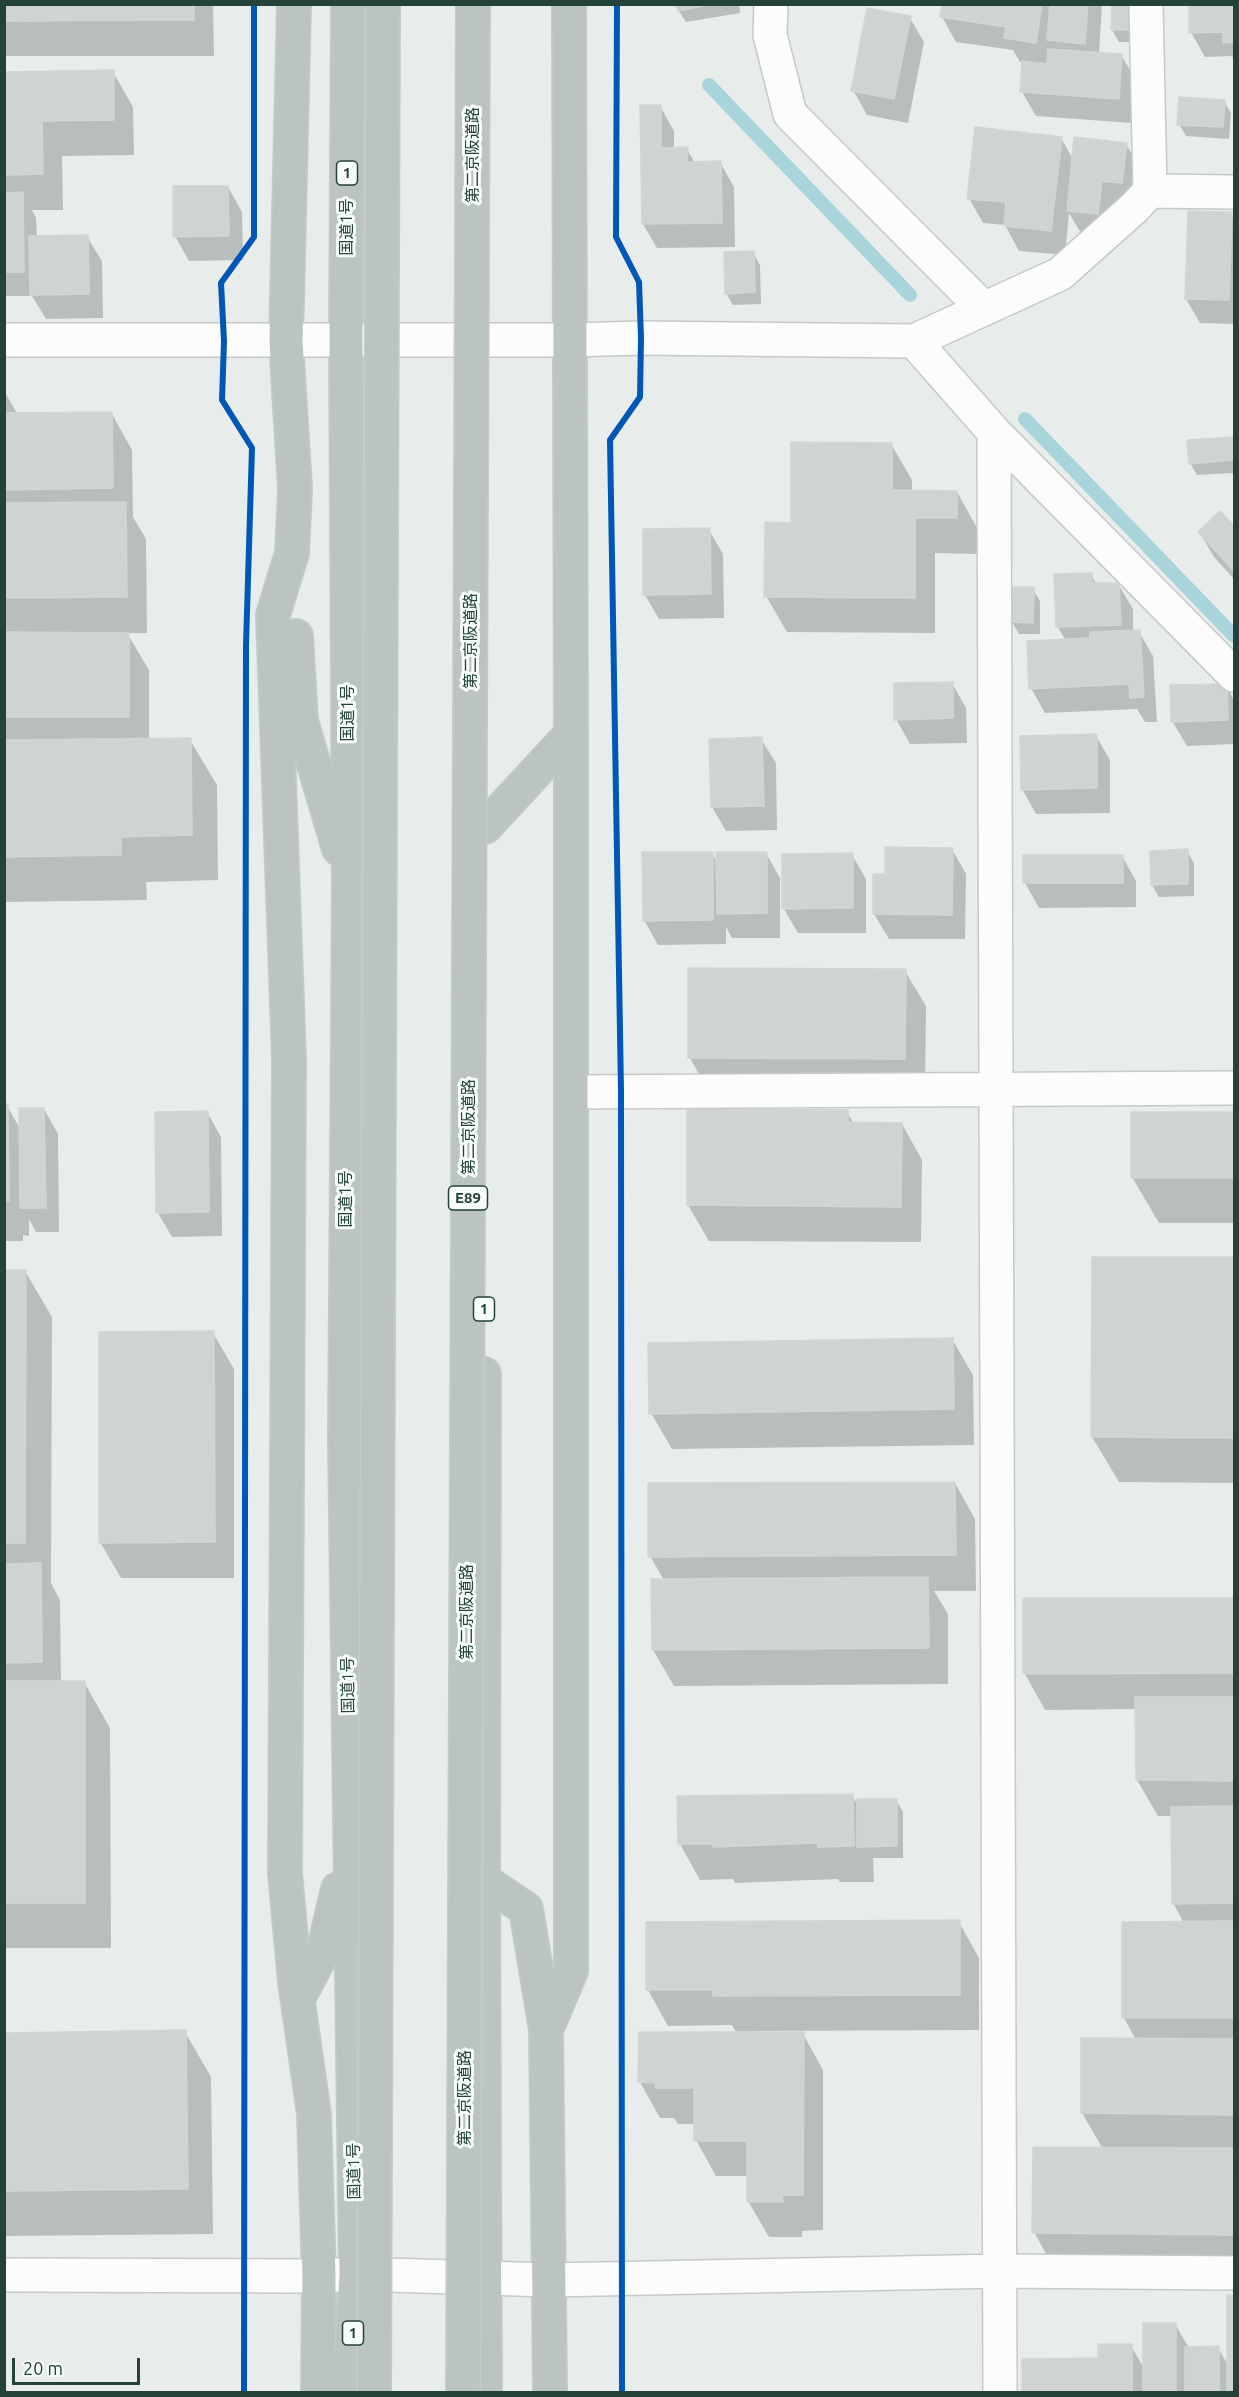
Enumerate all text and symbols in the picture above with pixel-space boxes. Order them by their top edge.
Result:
street label: 第二京阪道路 [463,107,483,203]
road number: 1 [336,161,358,185]
street label: 国道1号 [337,198,357,256]
street label: 第二京阪道路 [461,593,481,689]
street label: 国道1号 [338,684,358,742]
street label: 第二京阪道路 [459,1079,479,1175]
street label: 国道1号 [336,1170,356,1228]
road number: E89 [448,1186,488,1210]
road number: 1 [474,1297,494,1321]
street label: 第二京阪道路 [457,1564,477,1660]
street label: 国道1号 [338,1656,358,1714]
street label: 第二京阪道路 [455,2050,475,2146]
street label: 国道1号 [344,2142,364,2200]
road number: 1 [342,2321,364,2345]
scale bar [15,2346,142,2384]
text: 20 m [23,2358,63,2378]

